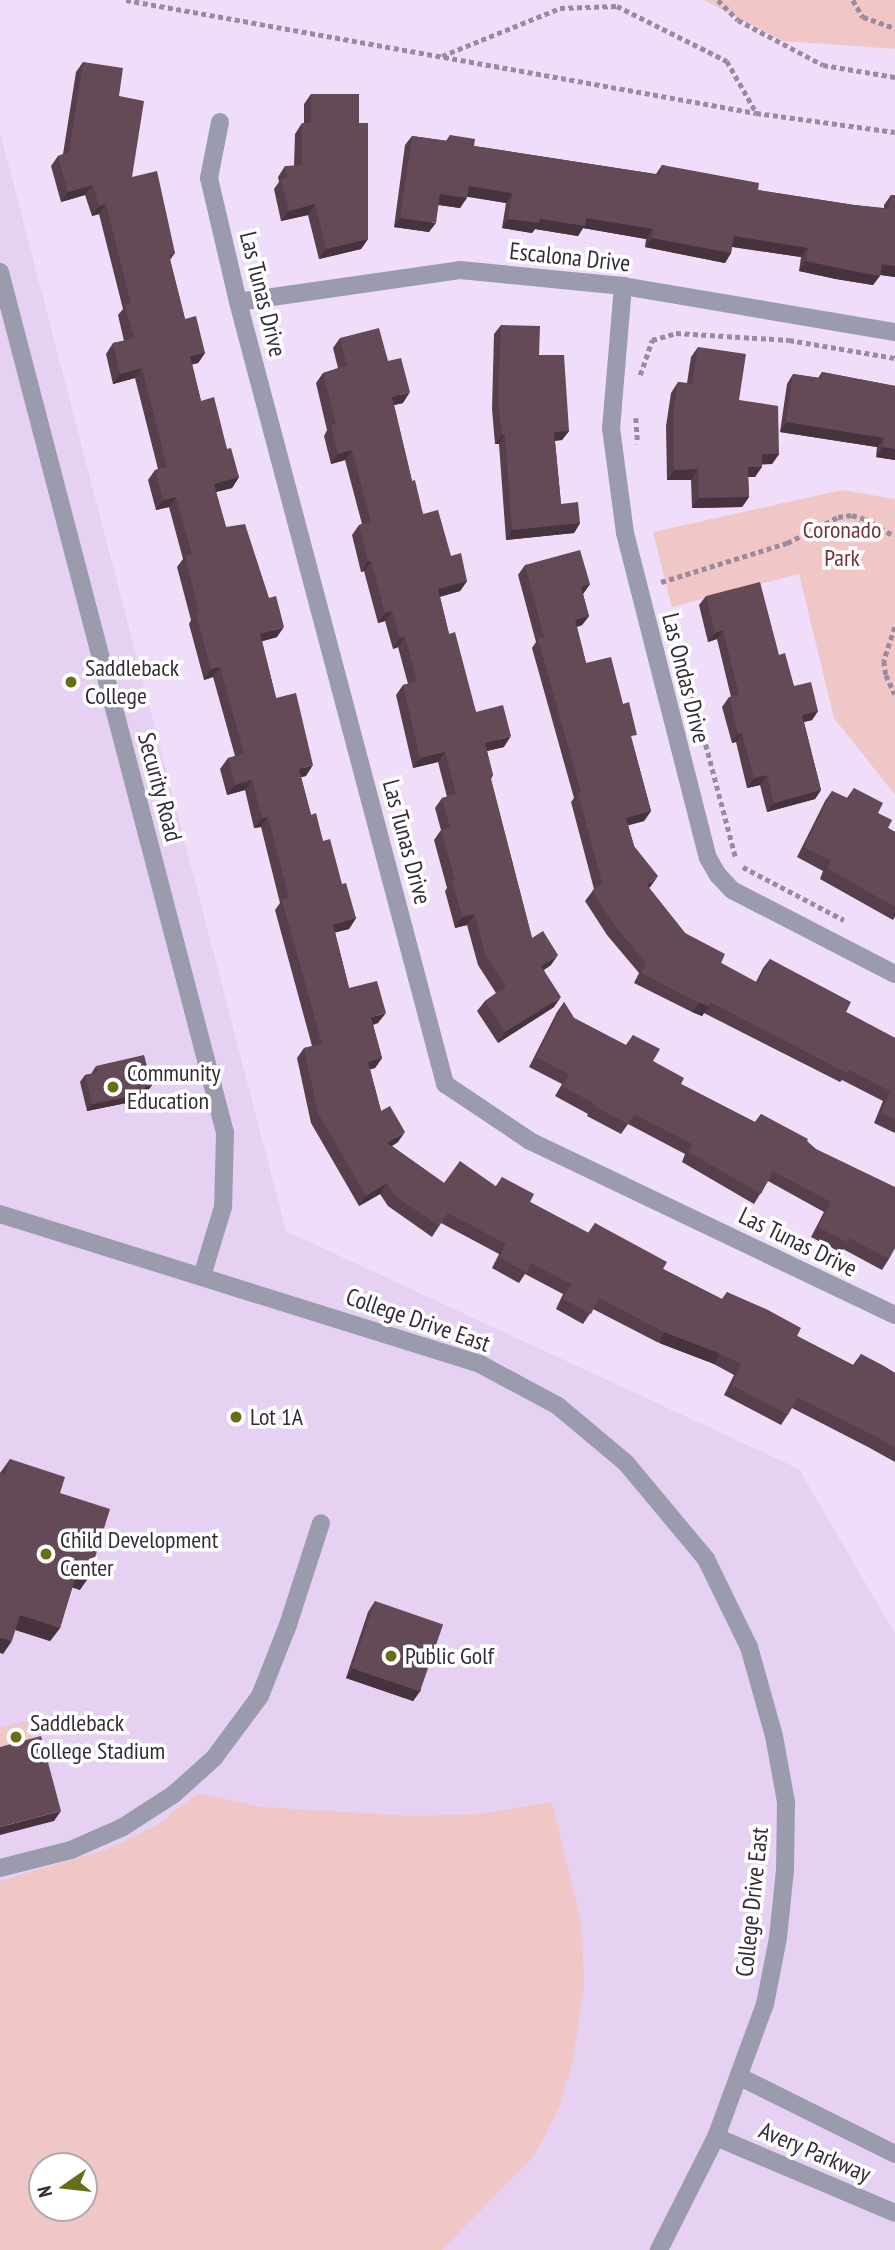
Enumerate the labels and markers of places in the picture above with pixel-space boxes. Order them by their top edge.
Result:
place label: Saddleback College [85,654,179,710]
marker: Saddleback College [63,674,79,690]
place label: Community Education [127,1059,221,1115]
marker: Community Education [105,1079,121,1095]
place label: Lot 1A [250,1403,303,1431]
marker: Lot 1A [228,1409,244,1425]
place label: Child Development Center [60,1526,218,1582]
marker: Child Development Center [38,1546,54,1562]
place label: Public Golf [405,1642,494,1670]
marker: Public Golf [383,1648,399,1664]
place label: Saddleback College Stadium [30,1709,165,1765]
marker: Saddleback College Stadium [8,1729,24,1745]

